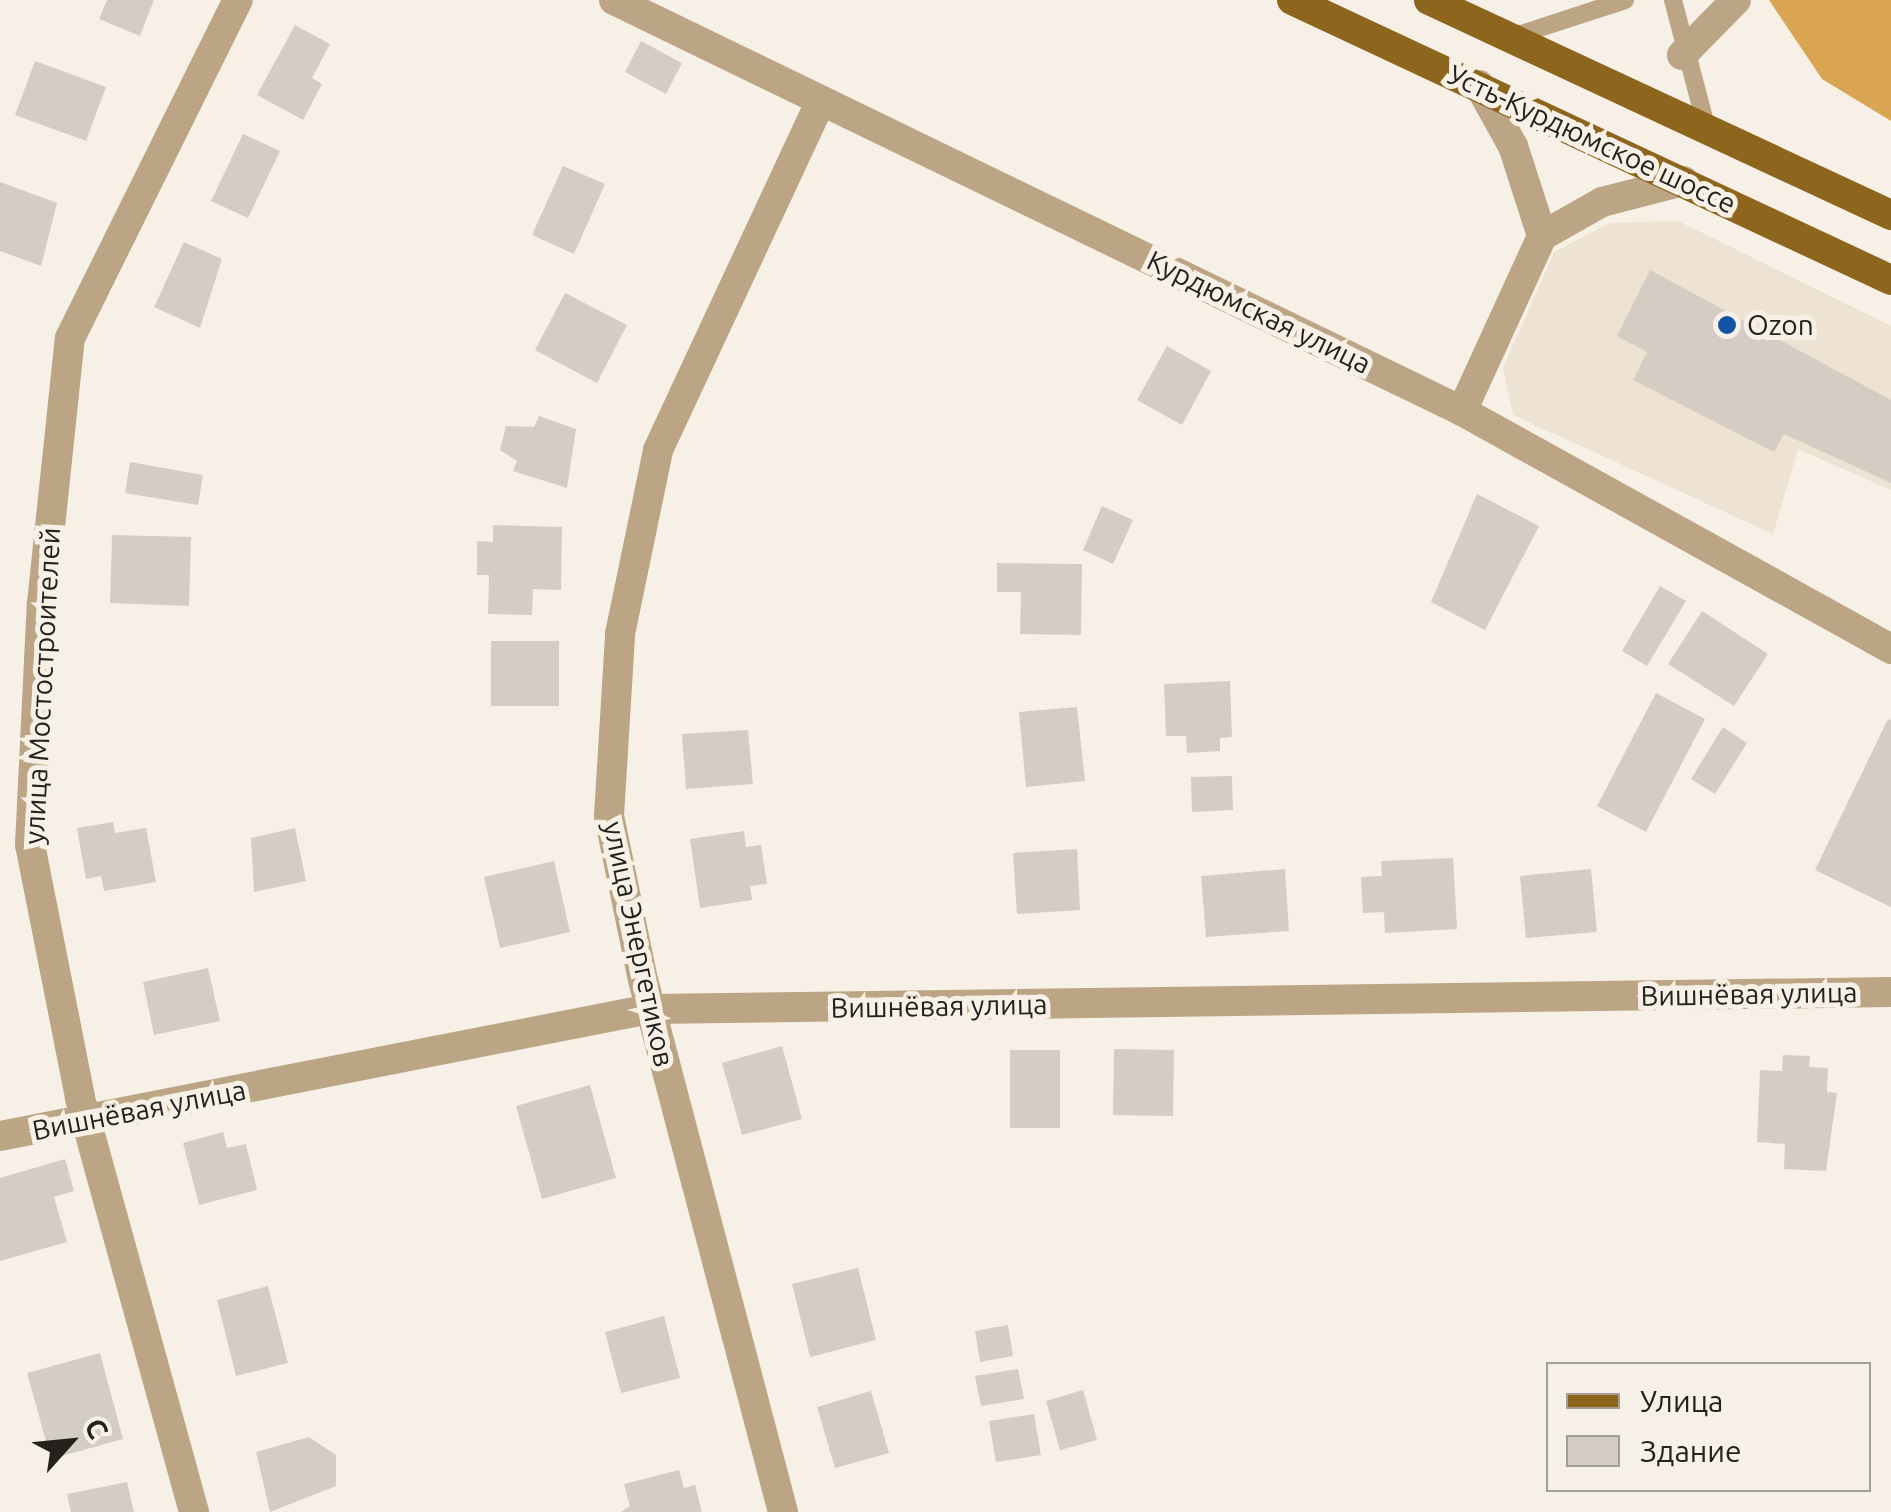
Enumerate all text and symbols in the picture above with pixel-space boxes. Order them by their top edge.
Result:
street label: Усть-Курдюмское шоссе [1443,57,1741,221]
street label: Курдюмская улица [1142,243,1376,381]
place label: Ozon [1747,308,1814,342]
marker: Ozon [1716,314,1738,336]
street label: улица Мостостроителей [17,527,67,845]
street label: улица Энергетиков [597,818,681,1070]
street label: Вишнёвая улица [1640,975,1858,1013]
street label: Вишнёвая улица [830,987,1048,1025]
street label: Вишнёвая улица [29,1073,249,1147]
legend [1546,1362,1871,1492]
text: Улица [1640,1384,1724,1418]
north arrow [20,1392,120,1492]
text: С [79,1413,115,1443]
text: Здание [1640,1434,1742,1468]

